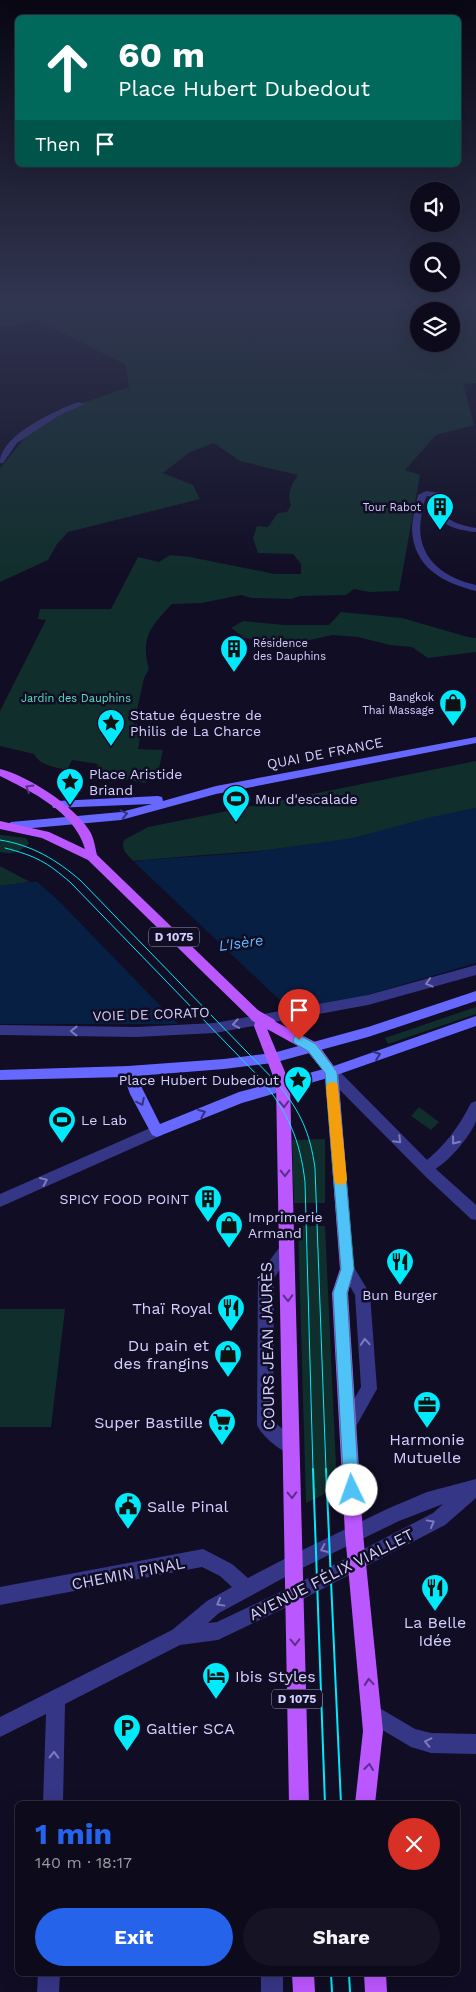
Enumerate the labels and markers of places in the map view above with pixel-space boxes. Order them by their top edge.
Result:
building icon: Tour Rabot [425,492,455,531]
place label: Tour Rabot [363,501,421,514]
building icon: Résidence des Dauphins [219,634,249,673]
place label: Résidence des Dauphins [253,637,326,663]
shop icon: Bangkok Thai Massage [438,688,468,727]
place label: Bangkok Thai Massage [362,691,434,717]
place label: Statue équestre de Philis de La Charce [130,707,262,739]
place icon: Statue équestre de Philis de La Charce [96,708,126,747]
place label: Place Aristide Briand [89,766,182,798]
place icon: Place Aristide Briand [55,767,85,806]
sports icon: Mur d'escalade [221,784,251,823]
place label: Mur d'escalade [255,791,358,807]
pin [278,989,320,1040]
place icon: Place Hubert Dubedout [283,1065,313,1104]
place label: Place Hubert Dubedout [119,1072,279,1088]
sports icon: Le Lab [47,1105,77,1144]
place label: Le Lab [81,1112,127,1128]
building icon: SPICY FOOD POINT [193,1184,223,1223]
place label: SPICY FOOD POINT [60,1191,190,1207]
place label: Imprimerie Armand [248,1209,323,1241]
shop icon: Imprimerie Armand [214,1210,244,1249]
restaurant icon: Bun Burger [385,1247,415,1286]
place label: Bun Burger [362,1287,438,1303]
restaurant icon: Thaï Royal [216,1293,246,1332]
place label: Thaï Royal [132,1299,212,1318]
place label: Du pain et des frangins [113,1336,209,1373]
shop icon: Du pain et des frangins [213,1339,243,1378]
office icon: Harmonie Mutuelle [412,1390,442,1429]
supermarket icon: Super Bastille [207,1407,237,1446]
place label: Super Bastille [94,1413,203,1432]
place label: Harmonie Mutuelle [389,1430,465,1467]
public building icon: Salle Pinal [113,1491,143,1530]
place label: Salle Pinal [147,1497,229,1516]
restaurant icon: La Belle Idée [420,1573,450,1612]
place label: La Belle Idée [404,1613,466,1650]
hotel icon: Ibis Styles [201,1661,231,1700]
place label: Ibis Styles [235,1667,316,1686]
parking icon: Galtier SCA [112,1713,142,1752]
place label: Galtier SCA [146,1719,235,1738]

